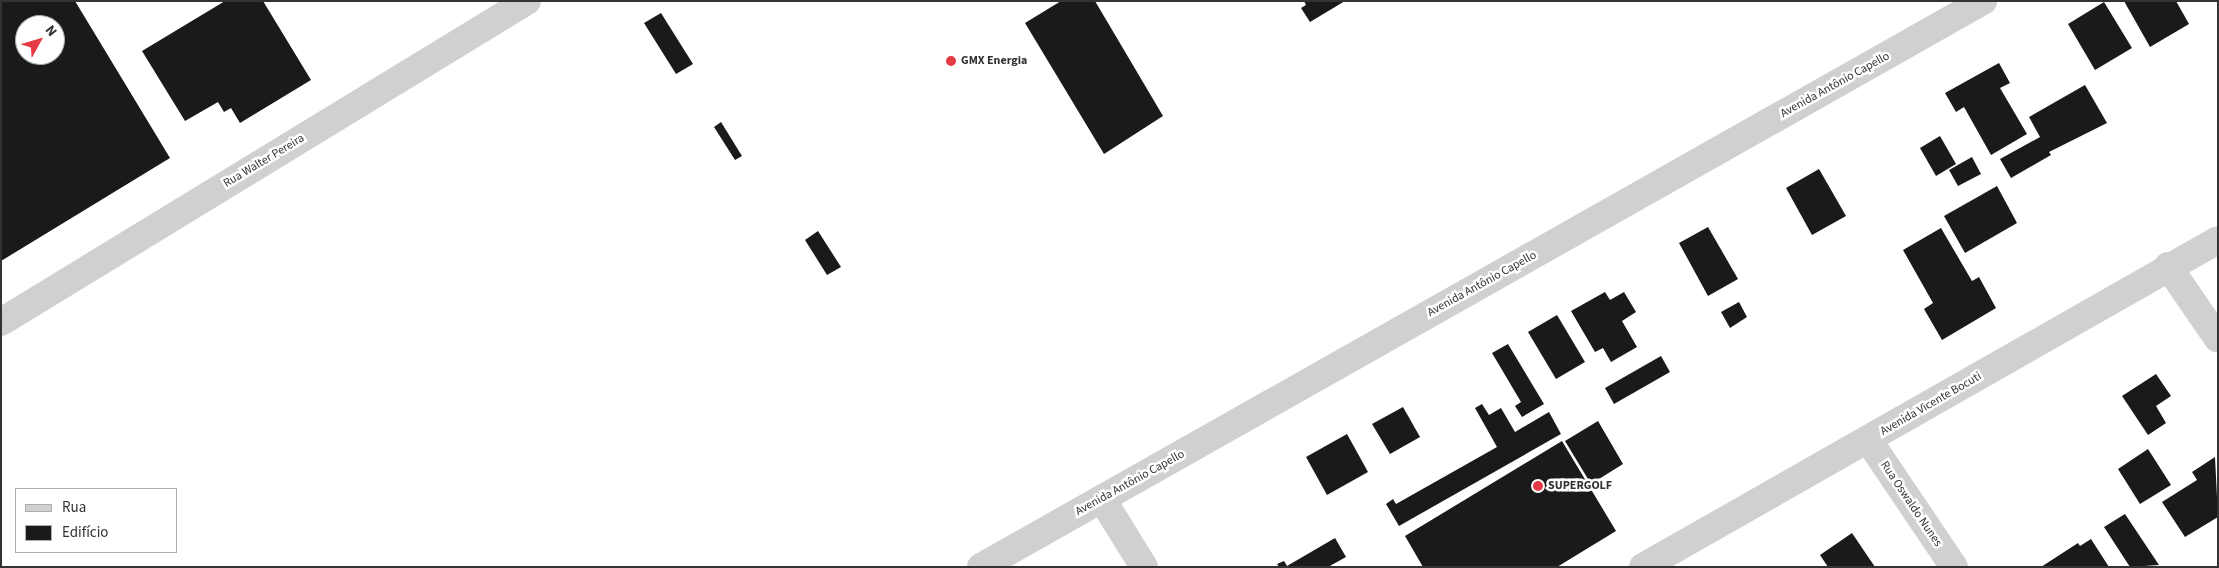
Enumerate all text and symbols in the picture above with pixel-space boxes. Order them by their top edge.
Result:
north arrow [15,15,65,65]
text: N [40,21,62,41]
street label: Avenida Antônio Capello [1778,49,1892,121]
place label: GMX Energia [961,54,1027,68]
marker: GMX Energia [945,55,957,67]
street label: Rua Walter Pereira [221,131,307,191]
street label: Avenida Antônio Capello [1425,248,1539,320]
street label: Avenida Vicente Bocuti [1878,369,1984,439]
street label: Avenida Antônio Capello [1073,447,1187,519]
street label: Rua Oswaldo Nunes [1877,459,1945,549]
place label: SUPERGOLF [1548,479,1612,493]
marker: SUPERGOLF [1532,480,1544,492]
legend [15,488,178,553]
text: Rua [62,497,86,518]
text: Edifício [62,522,109,543]

